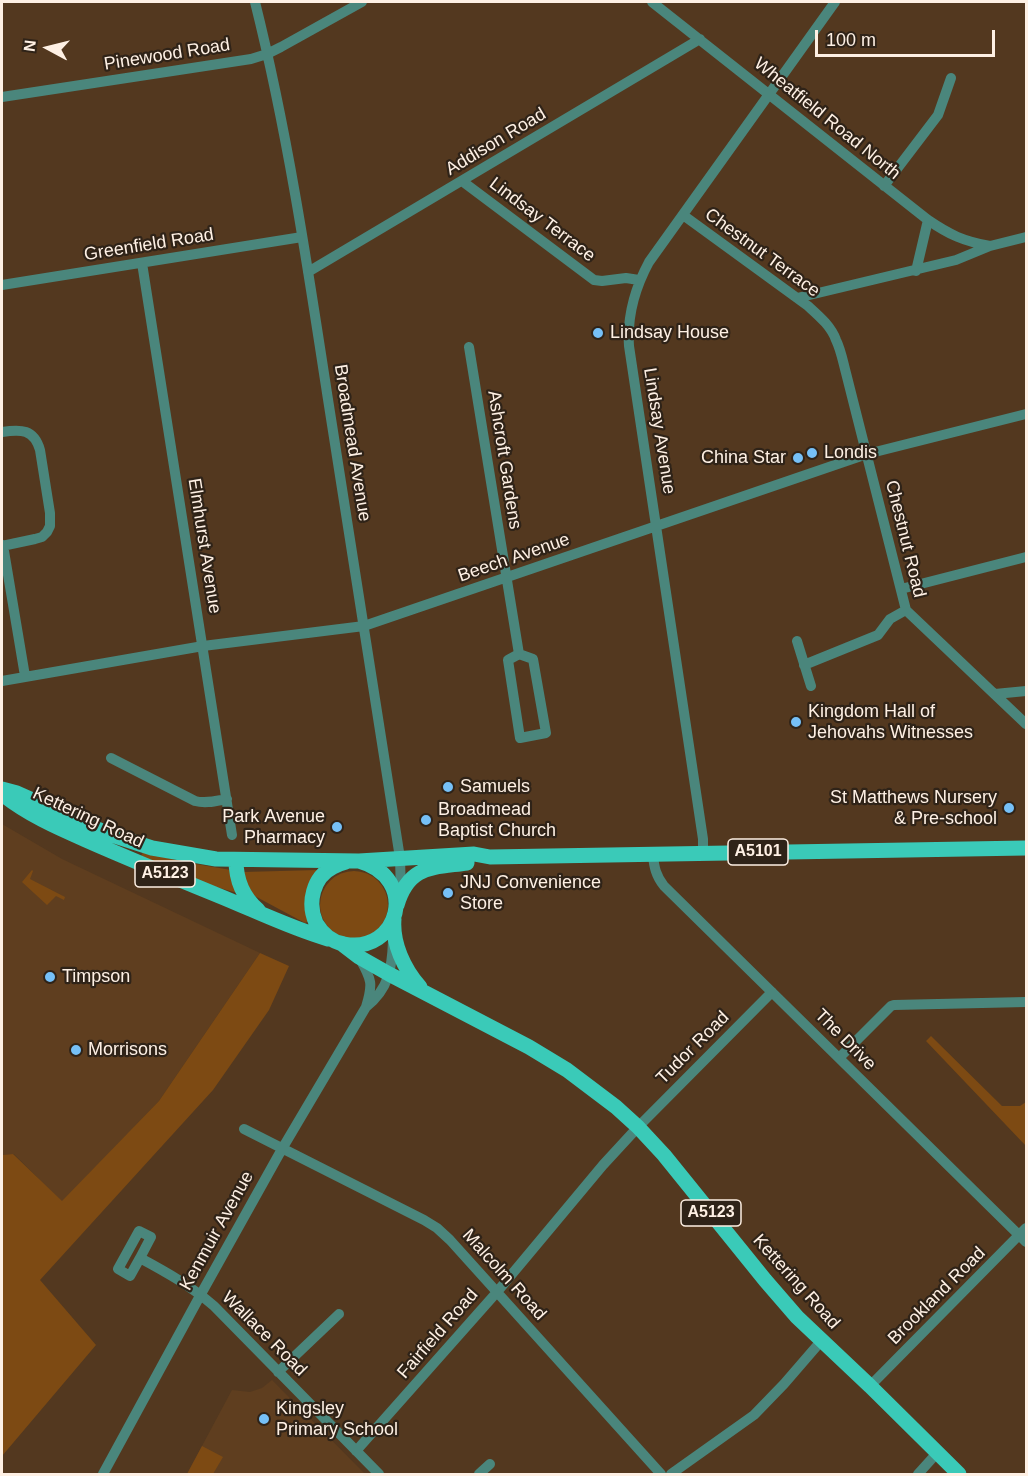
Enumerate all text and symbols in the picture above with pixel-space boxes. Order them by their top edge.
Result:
north arrow [18,18,78,78]
scale bar [818,18,998,56]
text: 100 m [826,30,876,50]
street label: Pinewood Road [103,34,231,76]
text: N [20,39,39,53]
street label: Wheatfield Road North [749,53,905,185]
street label: Addison Road [442,104,550,180]
street label: Lindsay Terrace [485,173,599,267]
street label: Chestnut Terrace [700,204,824,302]
street label: Greenfield Road [83,224,215,266]
place label: Lindsay House [610,322,729,344]
marker: Lindsay House [591,326,605,340]
street label: Broadmead Avenue [329,363,375,523]
street label: Lindsay Avenue [638,366,680,496]
street label: Ashcroft Gardens [482,389,526,531]
place label: Londis [824,442,877,464]
marker: Londis [805,446,819,460]
place label: China Star [701,447,786,469]
marker: China Star [791,451,805,465]
street label: Elmhurst Avenue [183,477,225,615]
street label: Chestnut Road [880,478,930,600]
street label: Beech Avenue [455,529,573,587]
place label: Kingdom Hall of Jehovahs Witnesses [808,701,973,744]
marker: Kingdom Hall of Jehovahs Witnesses [789,715,803,729]
place label: Samuels [460,776,530,798]
marker: Samuels [441,780,455,794]
street label: Kettering Road [29,783,147,853]
place label: St Matthews Nursery & Pre-school [830,787,997,830]
place label: Broadmead Baptist Church [438,799,556,842]
marker: St Matthews Nursery & Pre-school [1002,801,1016,815]
place label: Park Avenue Pharmacy [222,806,325,848]
marker: Broadmead Baptist Church [419,813,433,827]
marker: Park Avenue Pharmacy [330,820,344,834]
road number: A5101 [728,839,788,865]
road number: A5123 [135,861,195,887]
place label: JNJ Convenience Store [460,872,601,914]
marker: JNJ Convenience Store [441,886,455,900]
place label: Timpson [62,966,130,988]
marker: Timpson [43,970,57,984]
street label: The Drive [810,1005,880,1075]
street label: Tudor Road [652,1007,734,1089]
place label: Morrisons [88,1039,167,1061]
marker: Morrisons [69,1043,83,1057]
street label: Kenmuir Avenue [175,1168,259,1294]
road number: A5123 [681,1200,741,1226]
street label: Malcolm Road [457,1225,551,1325]
street label: Kettering Road [748,1230,844,1334]
street label: Brookland Road [884,1243,990,1349]
street label: Fairfield Road [393,1285,483,1383]
street label: Wallace Road [217,1287,311,1381]
place label: Kingsley Primary School [276,1398,398,1440]
marker: Kingsley Primary School [257,1412,271,1426]

